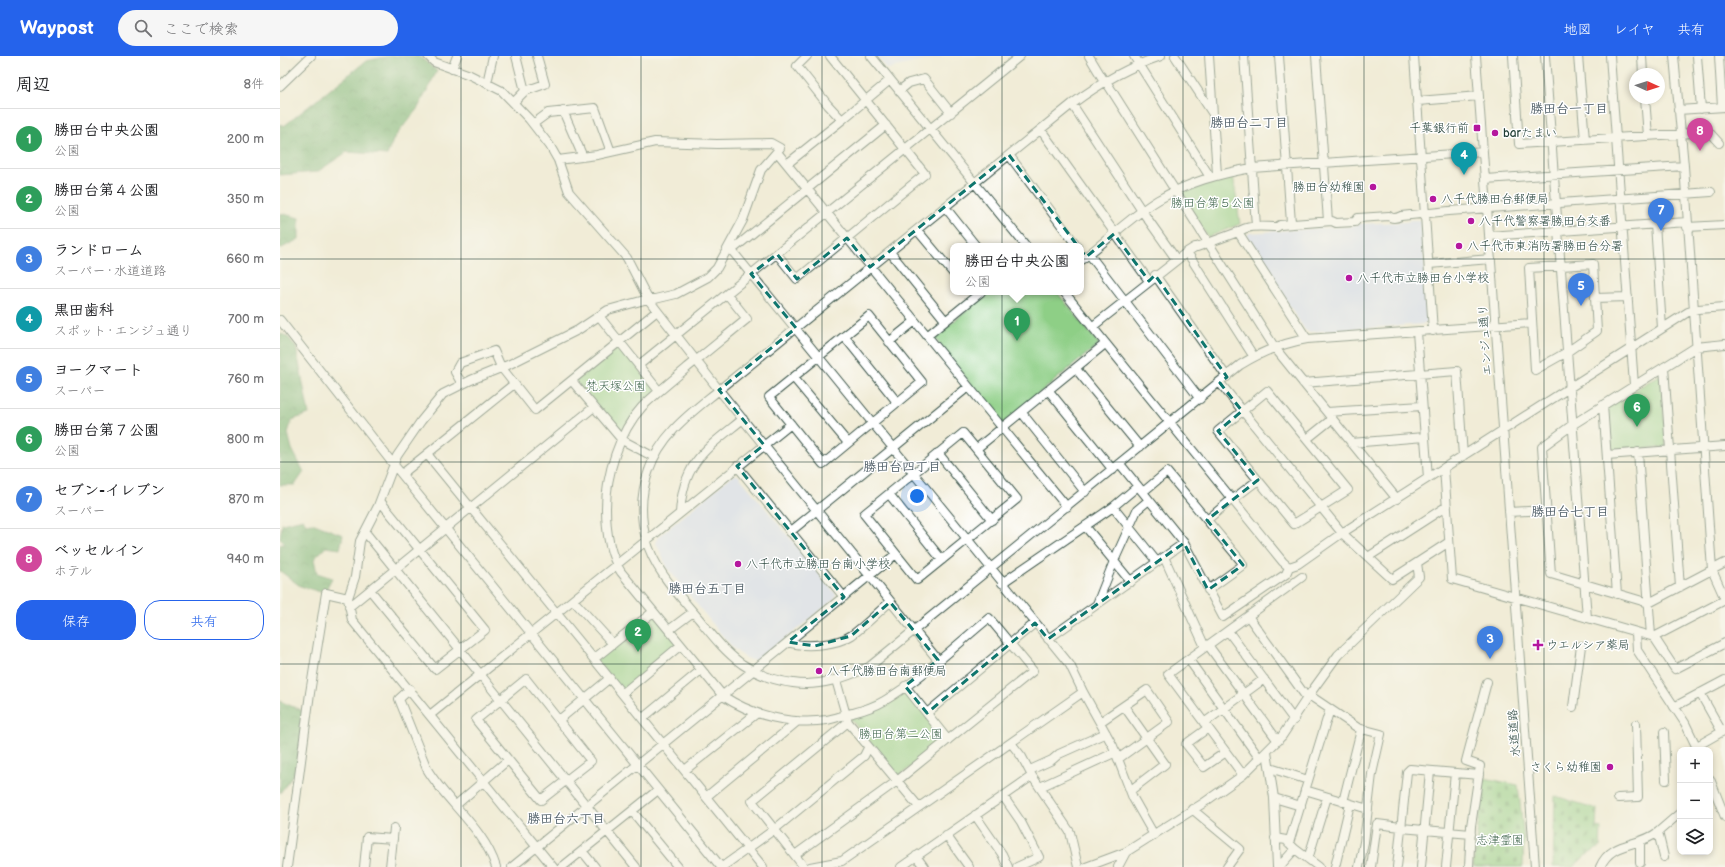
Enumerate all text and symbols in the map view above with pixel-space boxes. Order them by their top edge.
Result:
search box [118,10,398,46]
text: Waypost [20,17,94,40]
icon: search [132,17,154,39]
text: ここで検索 [164,20,239,39]
text: 地図 [1564,21,1592,38]
text: レイヤ [1614,21,1655,38]
text: 共有 [1677,21,1705,38]
north arrow [1629,68,1665,104]
text: 周辺 [16,75,50,95]
text: 8件 [243,76,264,92]
district label: 勝田台一丁目 [1530,101,1608,117]
district label: 勝田台二丁目 [1210,115,1288,131]
pin: 8 [1687,118,1713,151]
text: 勝田台中央公園 [54,121,159,140]
place label: 千葉銀行前 [1409,121,1469,136]
marker: 千葉銀行前 [1472,123,1482,133]
place label: barたまい [1503,126,1557,141]
marker: barたまい [1490,128,1500,138]
text: 1 [26,131,32,147]
text: 200 m [227,131,264,147]
pin: 4 [1451,142,1477,175]
text: 公園 [54,143,80,159]
place label: 勝田台幼稚園 [1293,180,1365,195]
text: 勝田台第４公園 [54,181,159,200]
marker: 勝田台幼稚園 [1368,182,1378,192]
text: 2 [25,191,33,207]
text: 350 m [227,191,264,207]
place label: 八千代勝田台郵便局 [1441,192,1549,207]
marker: 八千代勝田台郵便局 [1428,194,1438,204]
park label: 勝田台第５公園 [1171,196,1255,211]
pin: 7 [1648,198,1674,231]
text: 公園 [54,203,80,219]
place label: 八千代警察署勝田台交番 [1479,214,1611,229]
marker: 八千代警察署勝田台交番 [1466,216,1476,226]
place label: 八千代市東消防署勝田台分署 [1467,239,1623,254]
text: ランドローム [54,241,143,260]
marker: 八千代市東消防署勝田台分署 [1454,241,1464,251]
popup [950,243,1084,295]
text: 3 [25,251,33,267]
text: 660 m [226,251,264,267]
text: 勝田台中央公園 [964,252,1070,271]
text: スーパー · 水道道路 [54,263,166,279]
place label: 八千代市立勝田台小学校 [1357,271,1489,286]
marker: 八千代市立勝田台小学校 [1344,273,1354,283]
pin: 5 [1568,273,1594,306]
text: 公園 [964,274,991,290]
text: 黒田歯科 [54,301,114,320]
street label: エンジュ通り [1476,304,1495,376]
pin: 1 [1004,308,1030,341]
text: 4 [25,311,33,327]
text: 700 m [228,311,264,327]
text: スポット · エンジュ通り [54,323,192,339]
text: ヨークマート [54,361,143,380]
text: 5 [25,371,33,387]
text: 760 m [228,371,264,387]
park label: 梵天塚公園 [586,379,646,394]
text: スーパー [54,383,105,399]
pin: 6 [1624,394,1650,427]
text: 勝田台第７公園 [54,421,159,440]
text: 6 [25,431,33,447]
text: 800 m [227,431,264,447]
text: 公園 [54,443,80,459]
district label: 勝田台四丁目 [863,459,941,475]
text: セブン-イレブン [54,481,165,500]
your location [907,486,927,506]
text: 7 [25,491,33,507]
text: 870 m [228,491,264,507]
text: スーパー [54,503,105,519]
district label: 勝田台七丁目 [1531,504,1609,520]
text: ベッセルイン [54,541,145,560]
text: 8 [25,551,33,567]
text: 940 m [227,551,264,567]
place label: 八千代市立勝田台南小学校 [746,557,890,572]
marker: 八千代市立勝田台南小学校 [733,559,743,569]
text: ホテル [54,563,92,579]
district label: 勝田台五丁目 [668,581,746,597]
button: 保存 [16,600,136,640]
button: 共有 [144,600,264,640]
pin: 2 [625,619,651,652]
pin: 3 [1477,626,1503,659]
place label: ウエルシア薬局 [1546,638,1630,653]
marker: ウエルシア薬局 [1533,640,1543,650]
place label: 八千代勝田台南郵便局 [827,664,947,679]
marker: 八千代勝田台南郵便局 [814,666,824,676]
street label: 水道道路 [1505,708,1524,757]
park label: 勝田台第二公園 [859,727,943,742]
map controls [1677,747,1713,855]
button: + [1677,747,1713,783]
place label: さくら幼稚園 [1530,760,1602,775]
marker: さくら幼稚園 [1605,762,1615,772]
button: − [1677,783,1713,819]
district label: 勝田台六丁目 [527,811,605,827]
button: layers [1677,819,1713,855]
park label: 志津霊園 [1476,833,1524,848]

